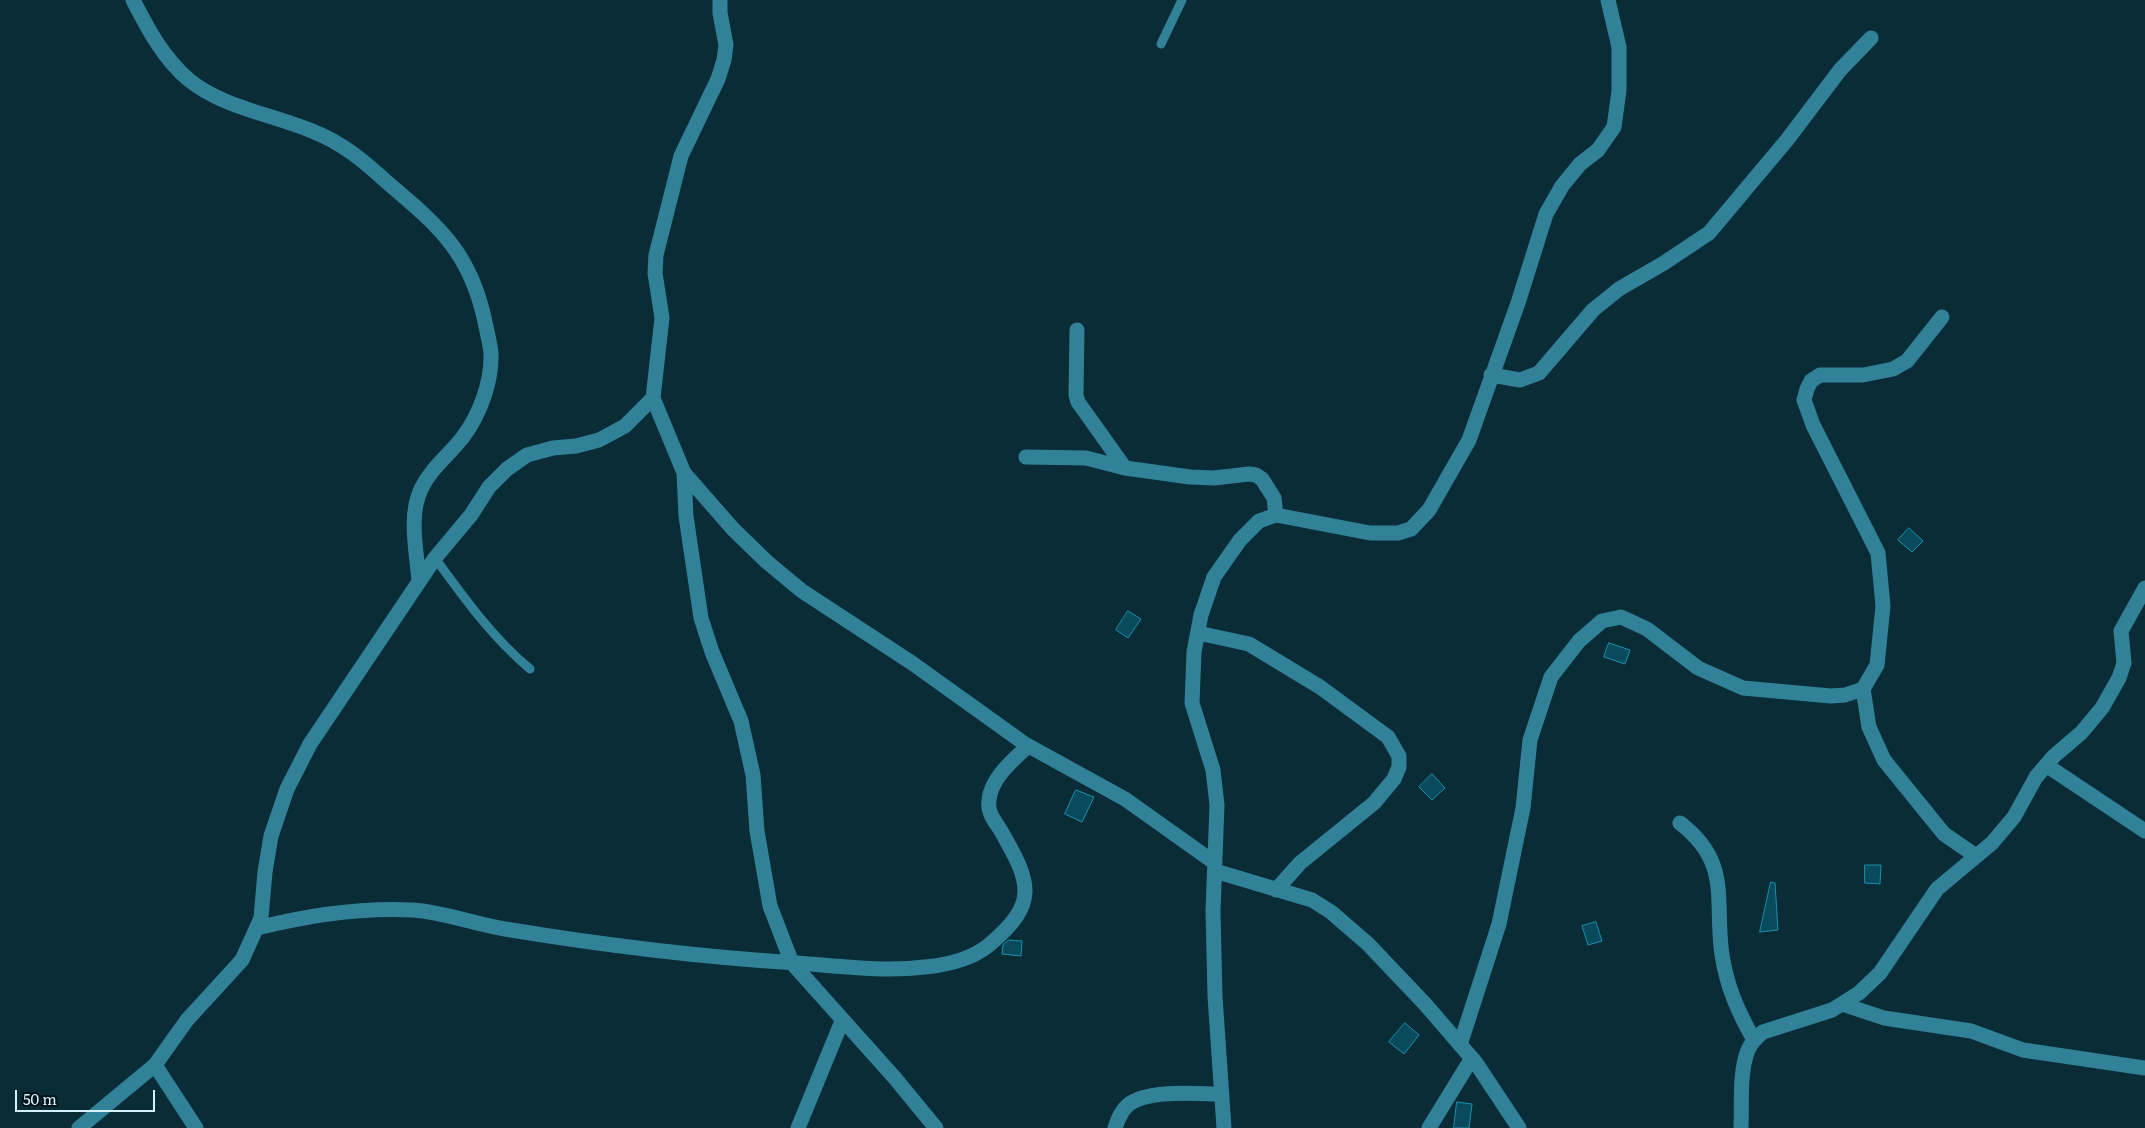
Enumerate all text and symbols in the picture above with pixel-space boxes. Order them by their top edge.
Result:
scale bar [18,1080,158,1112]
text: 50 m [23,1087,57,1110]

